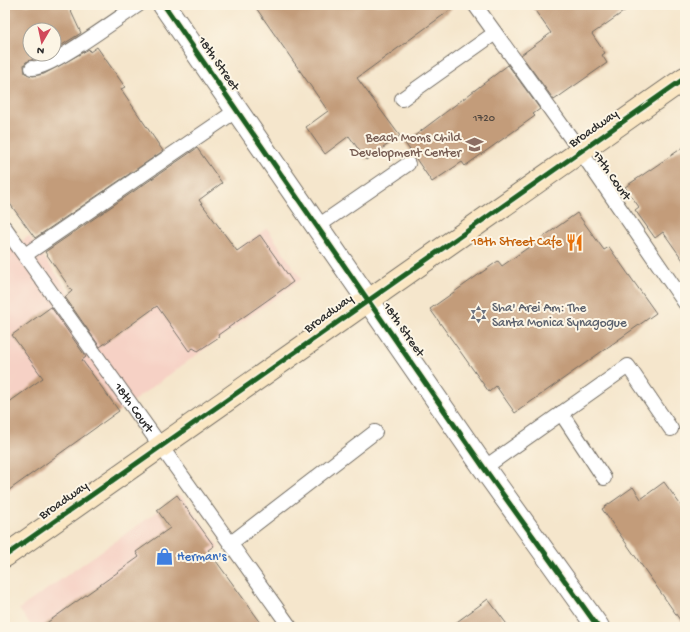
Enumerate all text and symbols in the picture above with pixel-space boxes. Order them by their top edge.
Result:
north arrow [22,22,62,62]
street label: 18th Street [193,33,243,95]
text: N [36,43,45,56]
street label: Broadway [566,106,622,152]
house number: 1720 [472,113,495,125]
place label: Beach Moms Child Development Center [349,131,462,161]
school or university icon: Beach Moms Child Development Center [464,135,484,155]
street label: 17th Court [588,147,635,205]
restaurant icon: 18th Street Cafe [565,232,585,252]
place label: 18th Street Cafe [471,235,562,250]
street label: Broadway [301,291,357,337]
street label: 18th Street [378,299,428,361]
place label: Sha' Arei Am: The Santa Monica Synagogue [492,301,627,331]
synagogue icon: Sha' Arei Am: The Santa Monica Synagogue [469,305,489,325]
street label: 18th Court [110,379,157,437]
street label: Broadway [36,478,92,524]
shop icon: Herman's [154,547,174,567]
place label: Herman's [177,550,228,565]

